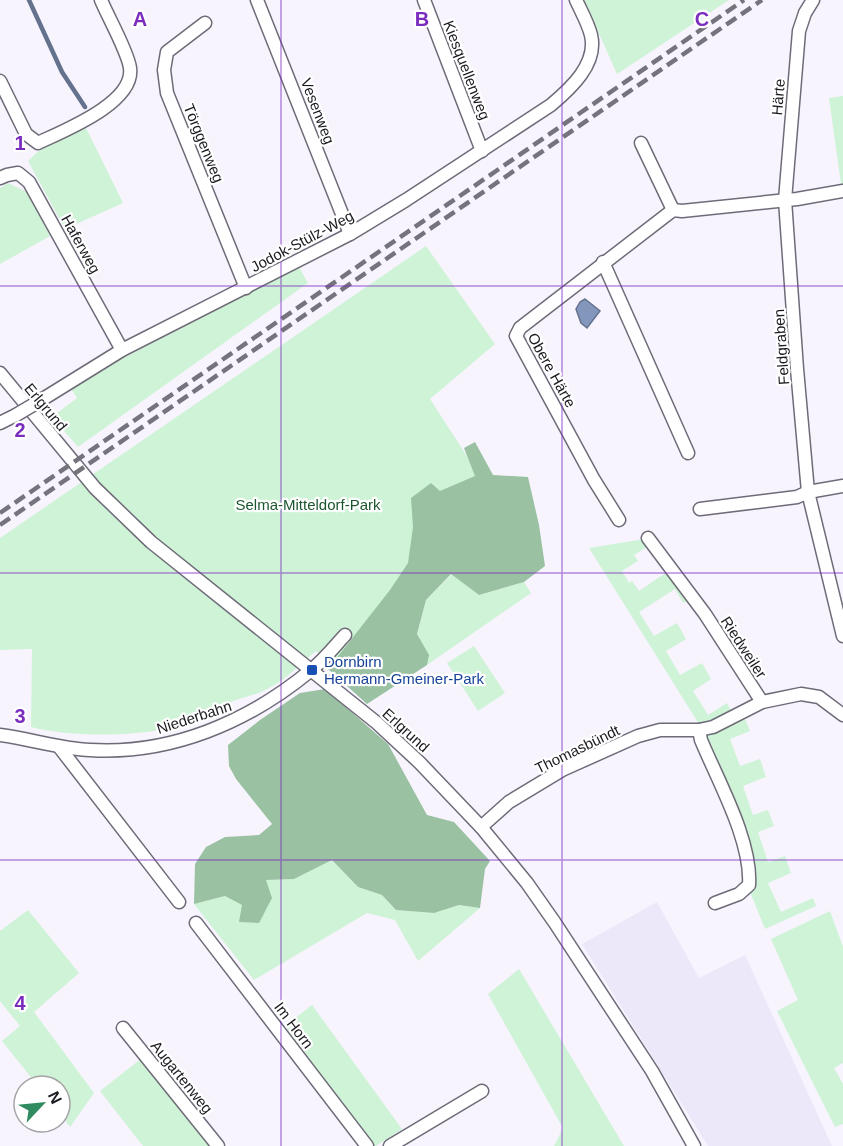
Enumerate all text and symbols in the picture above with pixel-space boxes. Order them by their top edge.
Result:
text: A [133,8,147,30]
text: B [415,8,429,30]
text: C [695,8,709,30]
street label: Kiesquellenweg [440,18,494,122]
street label: Vesenweg [298,76,338,146]
street label: Härte [768,78,788,116]
street label: Törggenweg [180,101,228,185]
text: 1 [14,132,26,154]
street label: Jodok-Stülz-Weg [248,207,356,275]
street label: Haferweg [58,212,104,276]
street label: Feldgraben [770,309,792,385]
street label: Obere Härte [525,330,579,410]
street label: Erlgrund [21,380,71,434]
text: 2 [14,419,26,441]
park label: Selma-Mitteldorf-Park [235,496,381,513]
street label: Riedweiler [718,613,770,681]
place label: Dornbirn Hermann-Gmeiner-Park [324,653,485,687]
marker: Dornbirn Hermann-Gmeiner-Park [305,663,319,677]
street label: Niederbahn [154,697,234,737]
text: 3 [14,705,26,727]
street label: Erlgrund [379,705,433,755]
street label: Thomasbündt [532,721,623,777]
text: 4 [14,992,26,1014]
street label: Im Horn [271,999,317,1051]
street label: Augartenweg [148,1037,216,1117]
north arrow [12,1074,72,1134]
text: N [45,1089,65,1107]

